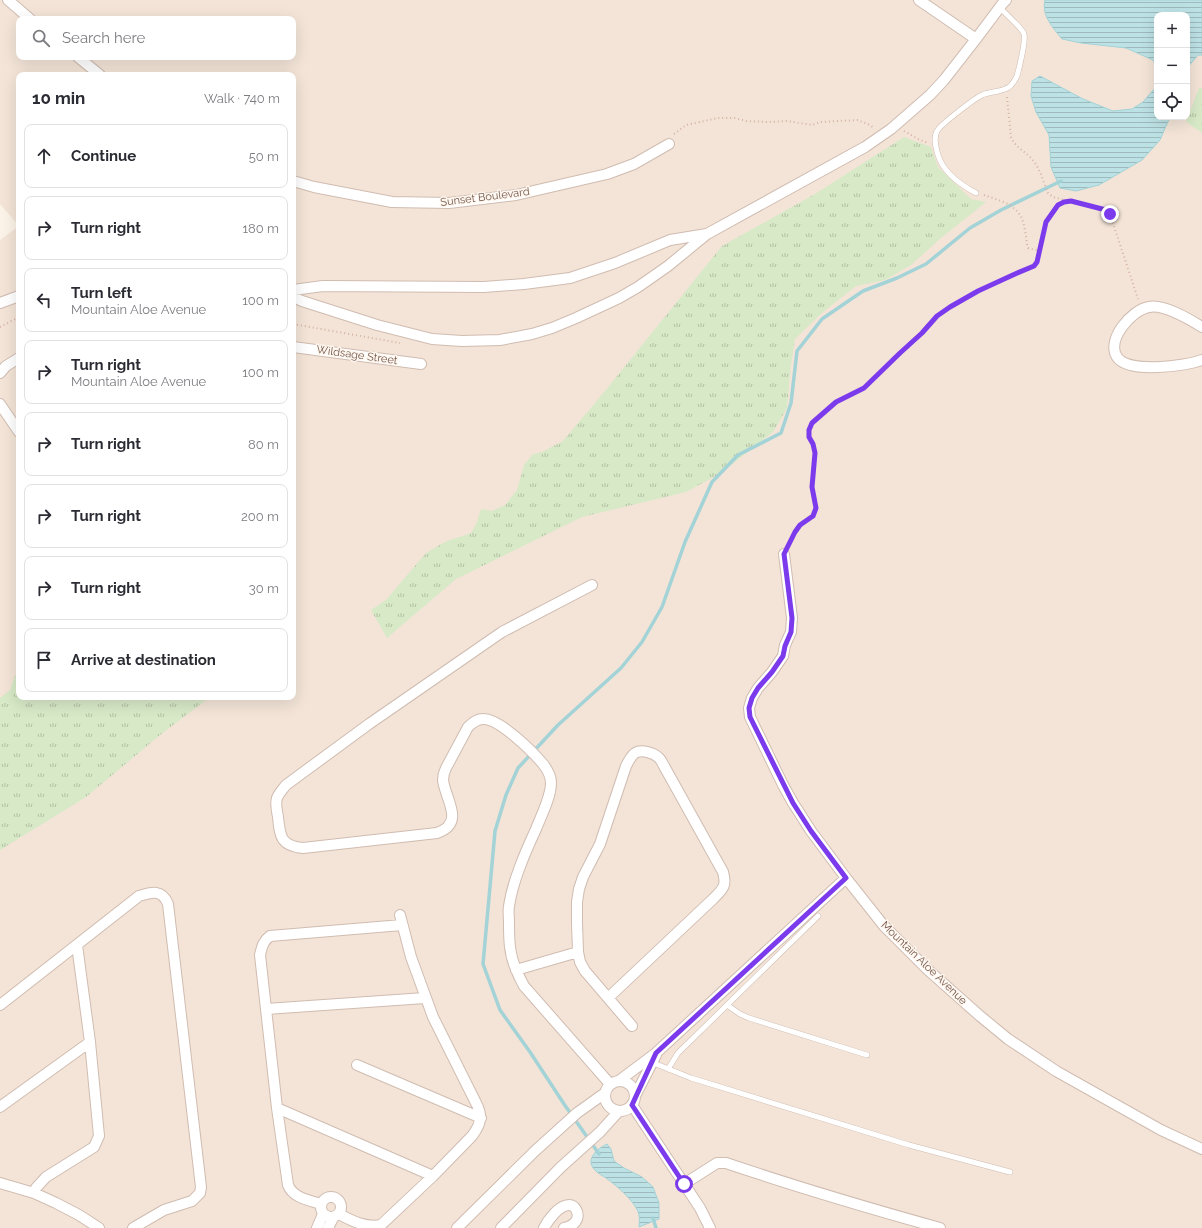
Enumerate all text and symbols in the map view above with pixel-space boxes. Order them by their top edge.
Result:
map controls [1154,12,1190,120]
button: + [1154,12,1190,48]
search box [16,16,296,60]
icon: search [30,27,52,49]
text: Search here [62,29,145,47]
button: − [1154,48,1190,84]
button: locate [1154,84,1190,120]
text: 10 min [32,88,85,108]
text: Walk · 740 m [204,91,280,106]
icon: ahead [33,145,55,167]
text: Continue [71,147,136,165]
text: 50 m [249,149,279,164]
street label: Sunset Boulevard [440,185,531,209]
route end [1101,205,1119,223]
icon: right [33,217,55,239]
text: Turn right [71,219,141,237]
text: 180 m [243,221,279,236]
text: Turn left [71,284,132,302]
icon: left [33,289,55,311]
text: 100 m [242,293,279,308]
text: Mountain Aloe Avenue [71,302,206,317]
street label: Wildsage Street [316,343,399,367]
text: Turn right [71,356,141,374]
icon: right [33,361,55,383]
text: 100 m [242,365,279,380]
text: Mountain Aloe Avenue [71,374,206,389]
icon: right [33,433,55,455]
text: Turn right [71,435,141,453]
text: 80 m [248,437,279,452]
icon: right [33,505,55,527]
text: Turn right [71,507,141,525]
text: 200 m [241,509,279,524]
icon: right [33,577,55,599]
text: Turn right [71,579,141,597]
text: 30 m [249,581,279,596]
icon: arrive [33,649,55,671]
text: Arrive at destination [71,651,216,669]
street label: Mountain Aloe Avenue [878,919,970,1008]
route start [675,1175,693,1193]

